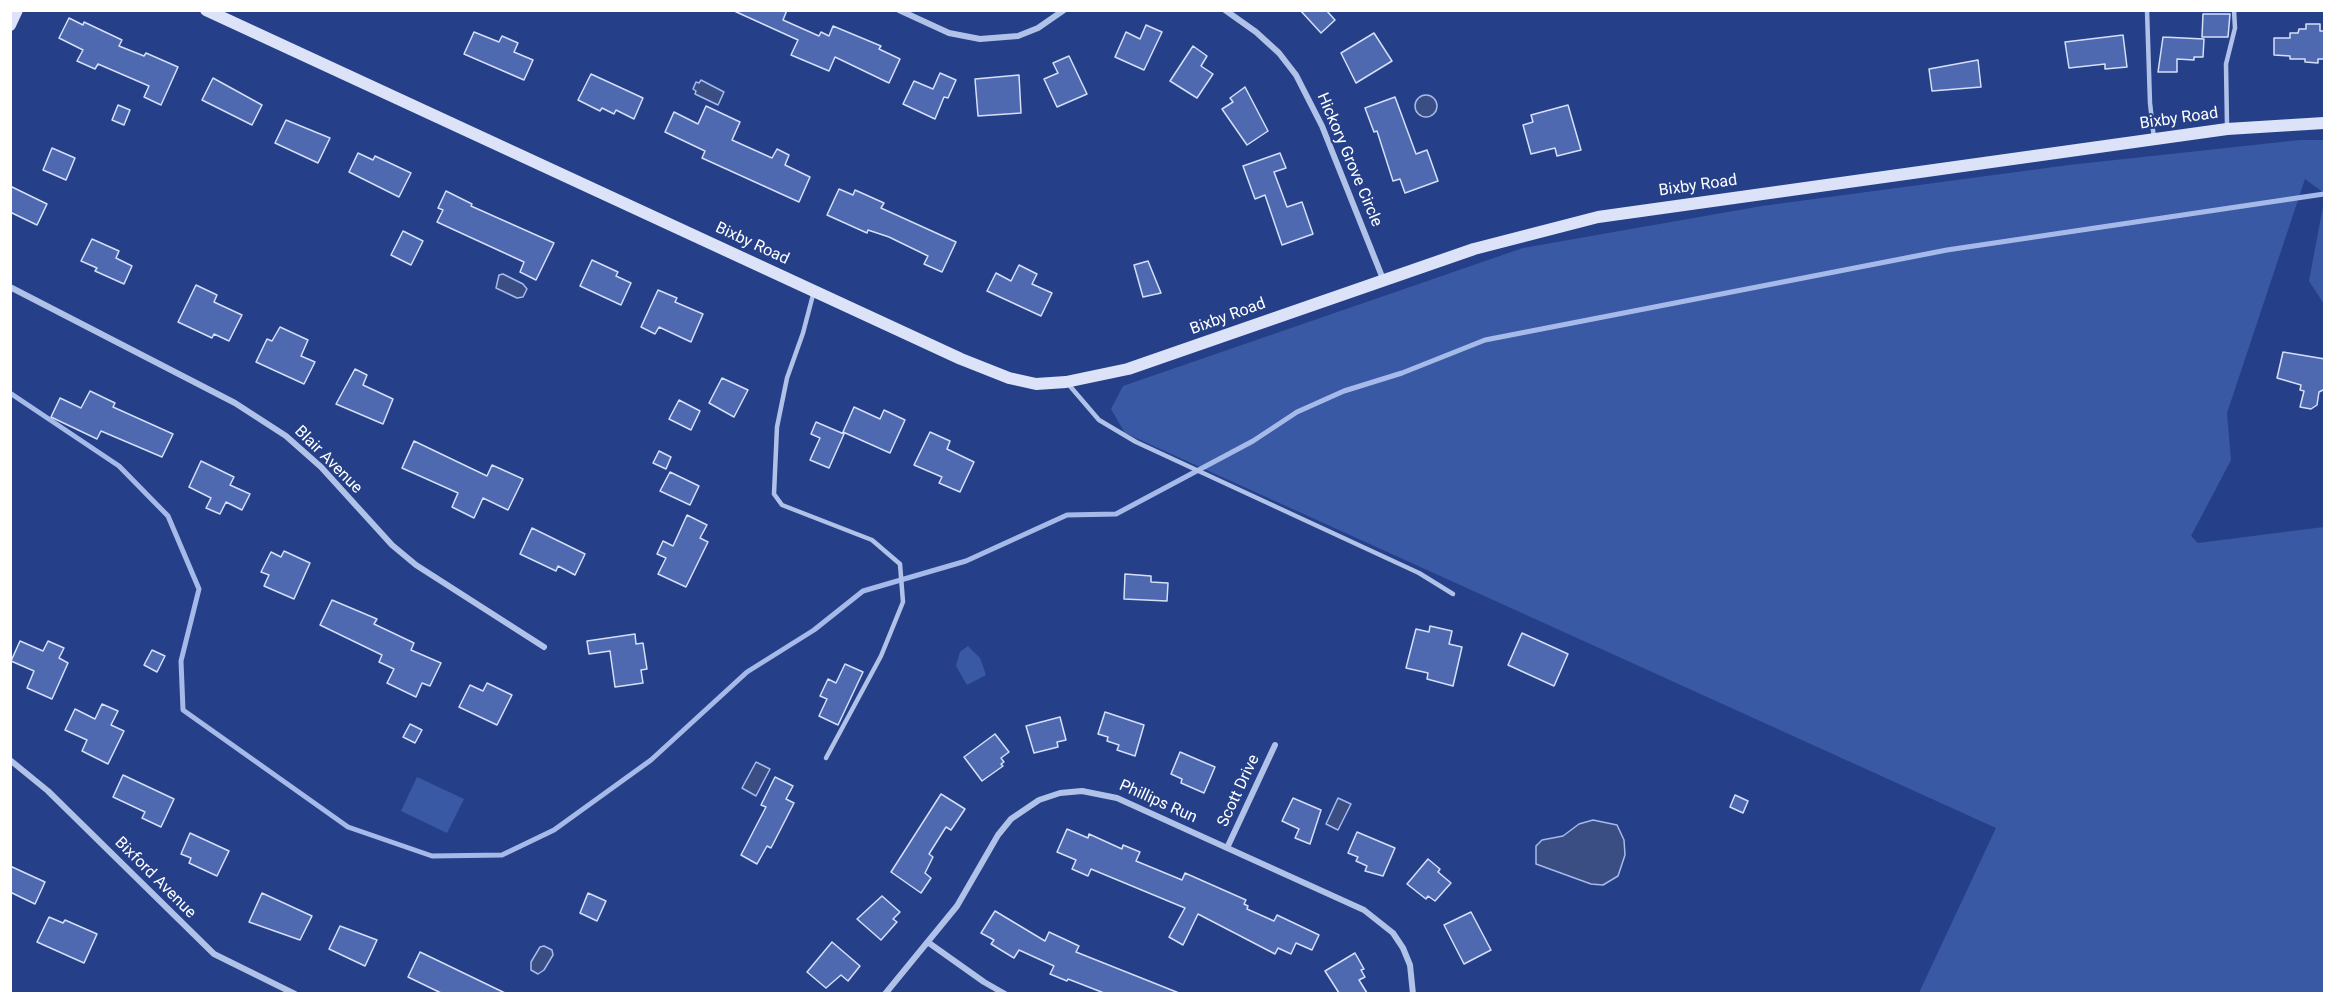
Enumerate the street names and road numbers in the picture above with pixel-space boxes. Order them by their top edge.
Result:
street label: Hickory Grove Circle [1312,90,1386,230]
street label: Bixby Road [2139,104,2219,134]
street label: Bixby Road [1658,171,1738,201]
street label: Bixby Road [712,219,792,269]
street label: Bixby Road [1188,294,1268,340]
street label: Blair Avenue [290,422,366,498]
street label: Scott Drive [1214,752,1264,830]
street label: Phillips Run [1116,776,1200,828]
street label: Bixford Avenue [110,833,200,923]

